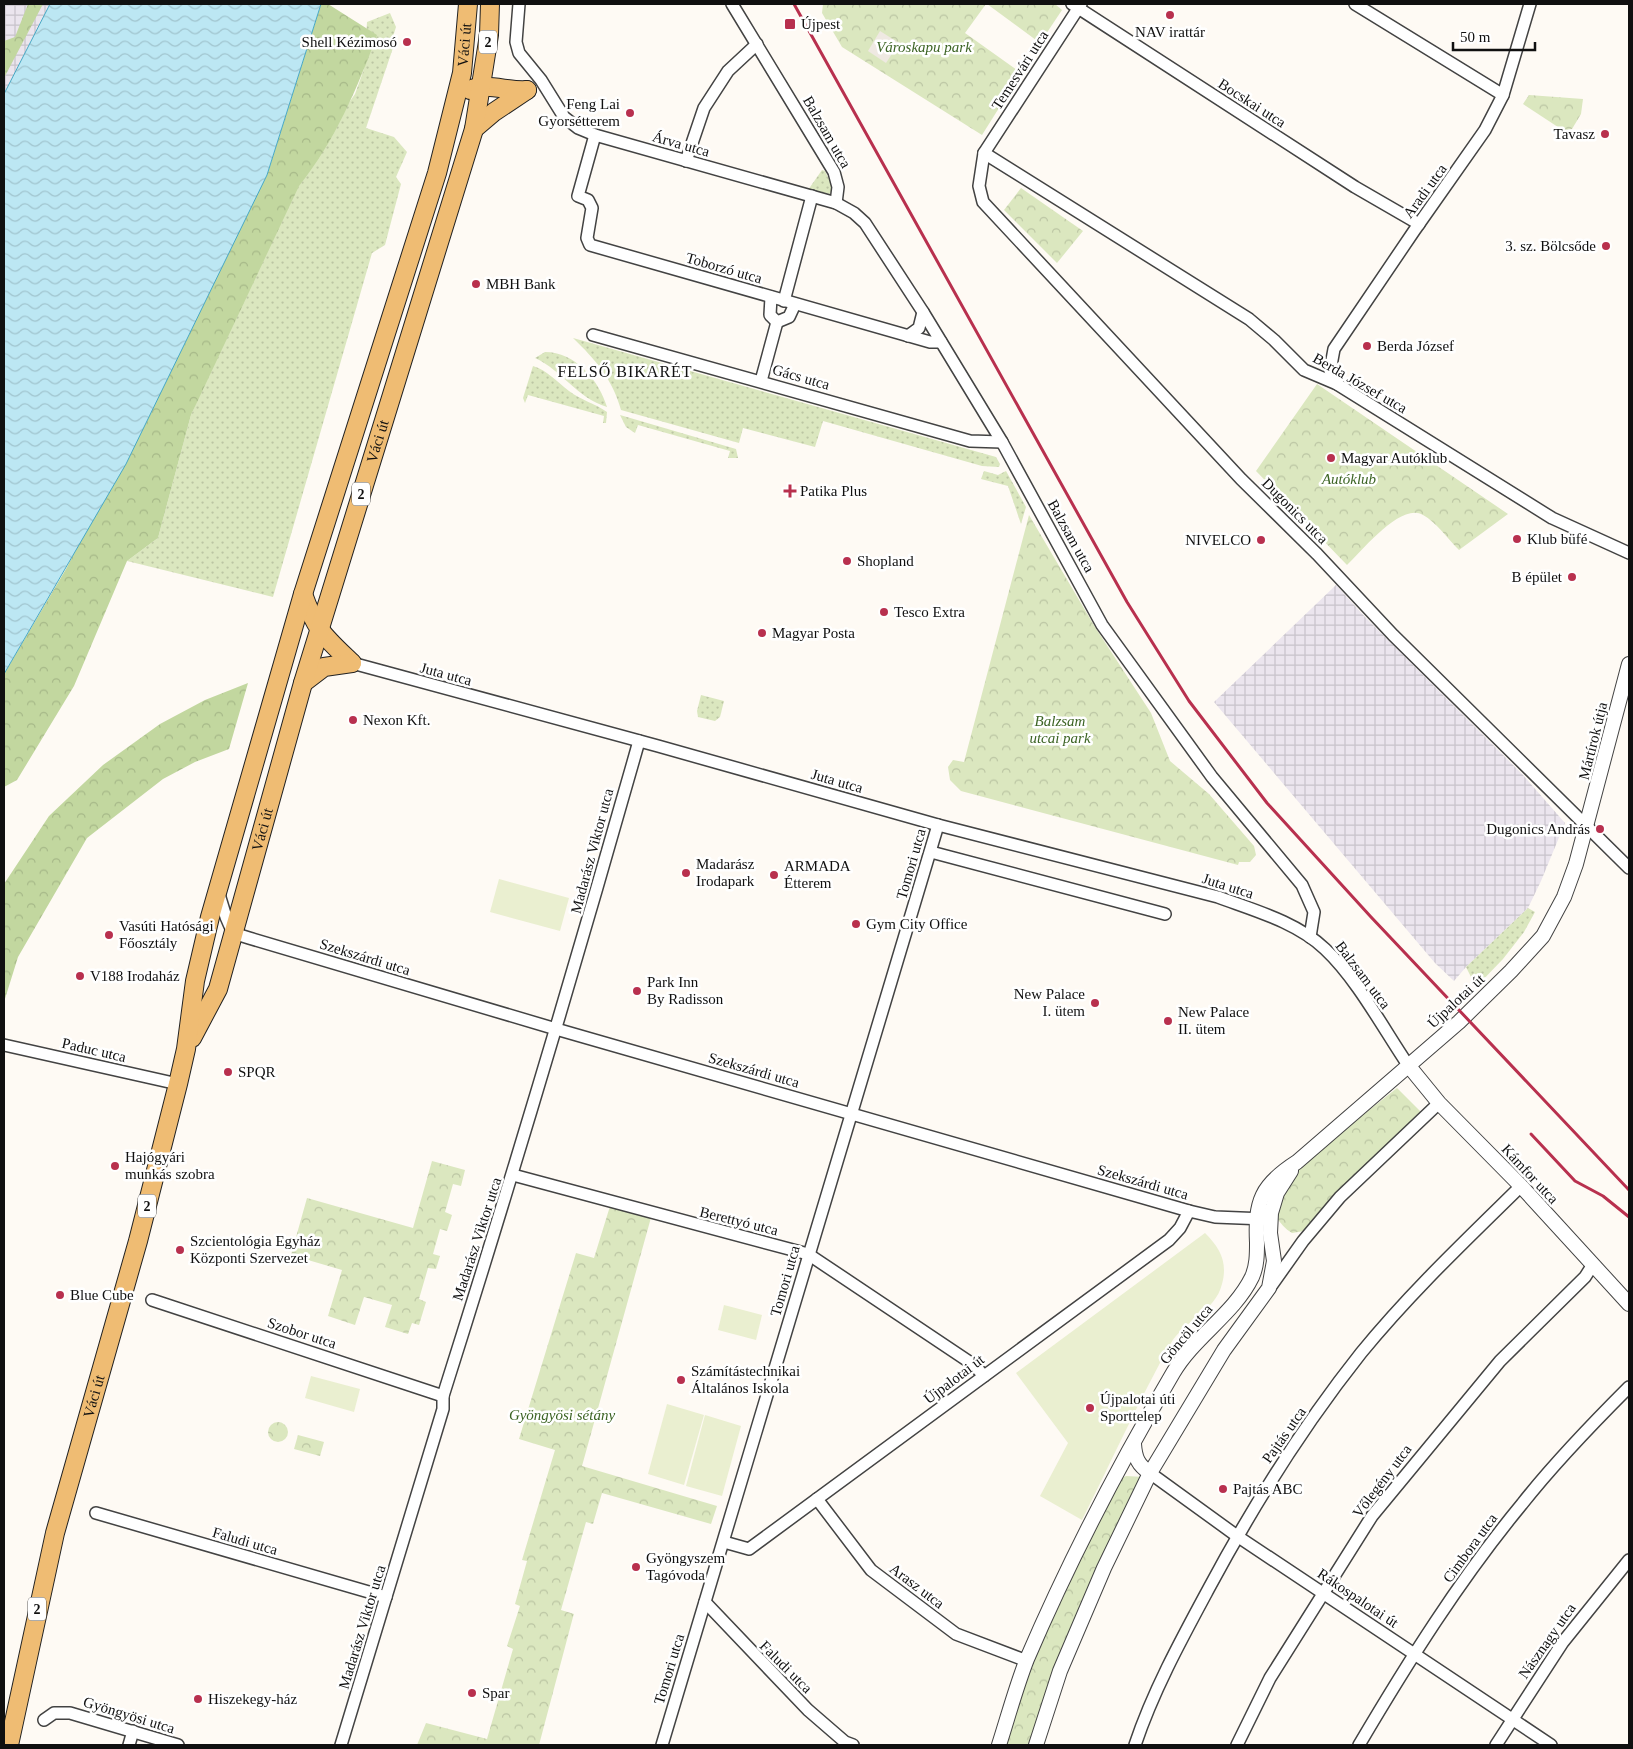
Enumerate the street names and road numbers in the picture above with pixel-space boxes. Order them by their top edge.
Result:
street label: Váci út [455,22,474,67]
street label: Temesvári utca [989,27,1052,113]
road number: 2 [479,31,497,54]
street label: Bocskai utca [1215,75,1289,131]
street label: Balzsam utca [800,93,854,171]
street label: Árva utca [651,128,712,160]
street label: Aradi utca [1400,161,1450,221]
street label: Toborzó utca [684,249,764,287]
street label: Berda József utca [1310,350,1410,417]
street label: Gács utca [771,361,832,393]
street label: Váci út [364,417,392,465]
street label: Dugonics utca [1259,475,1331,547]
road number: 2 [352,482,370,506]
street label: Balzsam utca [1045,497,1098,575]
street label: Juta utca [418,659,474,689]
street label: Mártírok útja [1576,700,1610,782]
street label: Juta utca [809,766,865,796]
street label: Madarász Viktor utca [568,786,616,915]
street label: Váci út [249,805,276,853]
street label: Tomori utca [893,827,929,901]
street label: Juta utca [1200,870,1256,902]
street label: Szekszárdi utca [318,936,412,978]
street label: Balzsam utca [1332,938,1394,1012]
street label: Újpalotai út [1424,970,1488,1031]
street label: Paduc utca [60,1035,128,1065]
street label: Szekszárdi utca [707,1049,802,1091]
street label: Kámfor utca [1498,1141,1562,1207]
street label: Szekszárdi utca [1096,1161,1191,1203]
street label: Madarász Viktor utca [449,1175,505,1303]
road number: 2 [138,1194,156,1218]
street label: Berettyó utca [698,1204,780,1239]
street label: Tomori utca [767,1244,803,1318]
street label: Göncöl utca [1156,1301,1216,1367]
street label: Szobor utca [266,1314,339,1352]
street label: Újpalotai út [921,1351,988,1407]
street label: Váci út [80,1372,108,1420]
street label: Pajtás utca [1259,1404,1309,1466]
street label: Vőlegény utca [1349,1441,1415,1521]
street label: Cimbora utca [1440,1510,1501,1586]
street label: Faludi utca [211,1524,280,1558]
street label: Arasz utca [887,1560,948,1612]
street label: Madarász Viktor utca [336,1563,389,1691]
street label: Rákospalotai út [1315,1565,1402,1631]
road number: 2 [28,1598,46,1620]
street label: Násznagy utca [1515,1600,1579,1682]
street label: Tomori utca [651,1632,687,1706]
street label: Faludi utca [757,1638,816,1697]
street label: Gyöngyösi utca [81,1694,177,1737]

